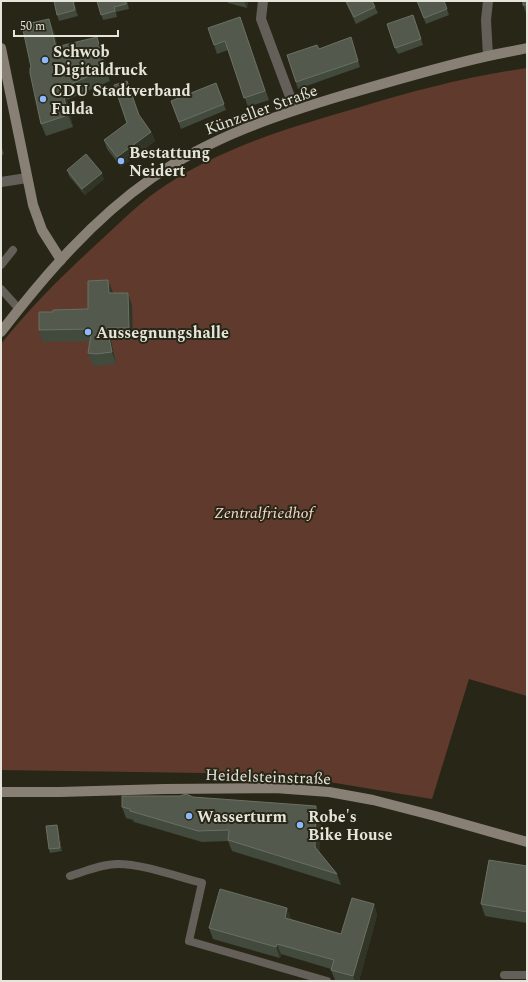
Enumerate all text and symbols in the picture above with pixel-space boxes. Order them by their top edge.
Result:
scale bar [14,12,118,38]
text: 50 m [20,17,45,36]
place label: Schwob Digitaldruck [53,40,148,82]
marker: Schwob Digitaldruck [40,55,50,65]
street label: Künzeller Straße [202,78,321,141]
place label: CDU Stadtverband Fulda [51,79,191,121]
marker: CDU Stadtverband Fulda [38,94,48,104]
place label: Bestattung Neidert [129,141,210,183]
marker: Bestattung Neidert [116,156,126,166]
place label: Aussegnungshalle [96,321,229,345]
marker: Aussegnungshalle [83,327,93,337]
park label: Zentralfriedhof [214,501,317,525]
street label: Heidelsteinstraße [205,763,331,791]
place label: Wasserturm [197,805,287,829]
place label: Robe's Bike House [308,805,392,847]
marker: Wasserturm [184,811,194,821]
marker: Robe's Bike House [295,820,305,830]

